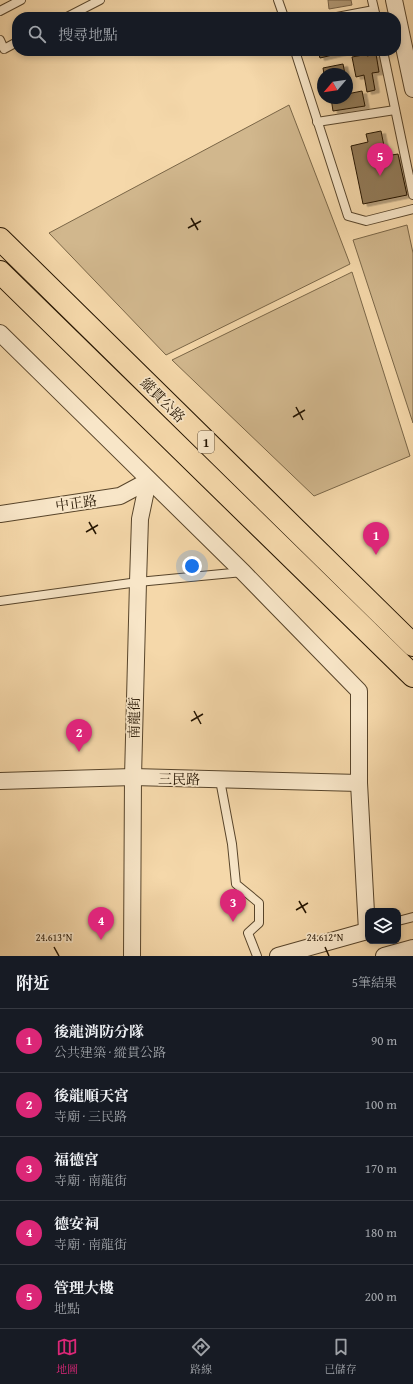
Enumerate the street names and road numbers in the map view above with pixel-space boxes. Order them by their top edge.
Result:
street label: 縱貫公路 [136,373,190,427]
road number: 1 [198,431,214,453]
street label: 中正路 [54,490,98,516]
street label: 南龍街 [124,697,144,739]
street label: 三民路 [158,769,200,789]

